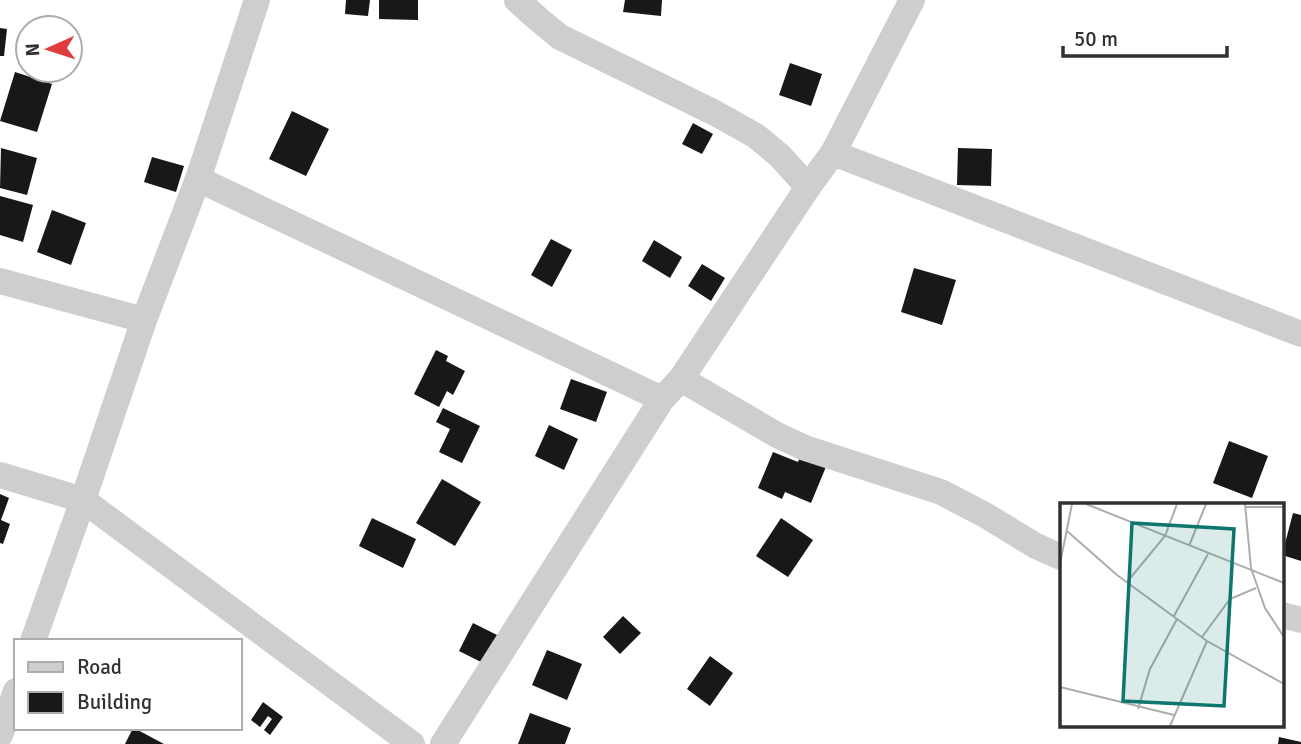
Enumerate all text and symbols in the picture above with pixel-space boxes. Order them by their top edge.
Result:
north arrow [14,14,84,84]
scale bar [1063,14,1228,58]
text: 50 m [1074,26,1118,52]
text: N [21,43,45,57]
inset map [1060,503,1284,726]
legend [14,639,242,730]
text: Road [77,654,122,680]
text: Building [77,689,152,715]

